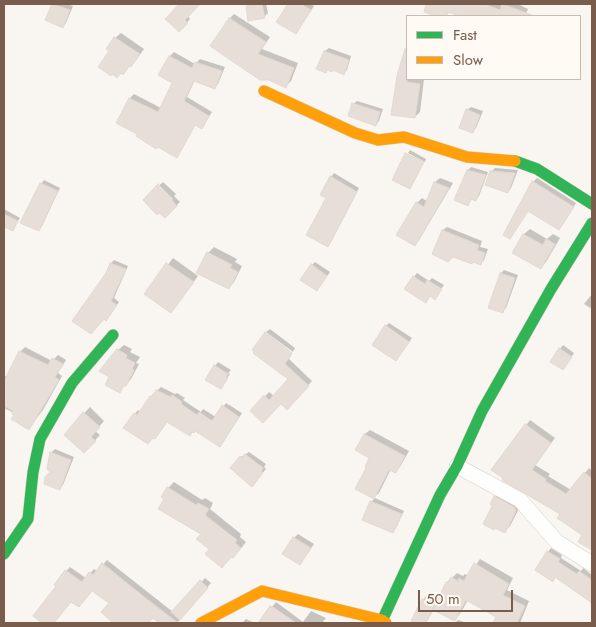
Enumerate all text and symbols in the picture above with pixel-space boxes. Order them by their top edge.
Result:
legend [406,15,581,80]
text: Fast [453,24,477,46]
text: Slow [453,49,483,71]
scale bar [421,580,516,612]
text: 50 m [426,588,460,610]

